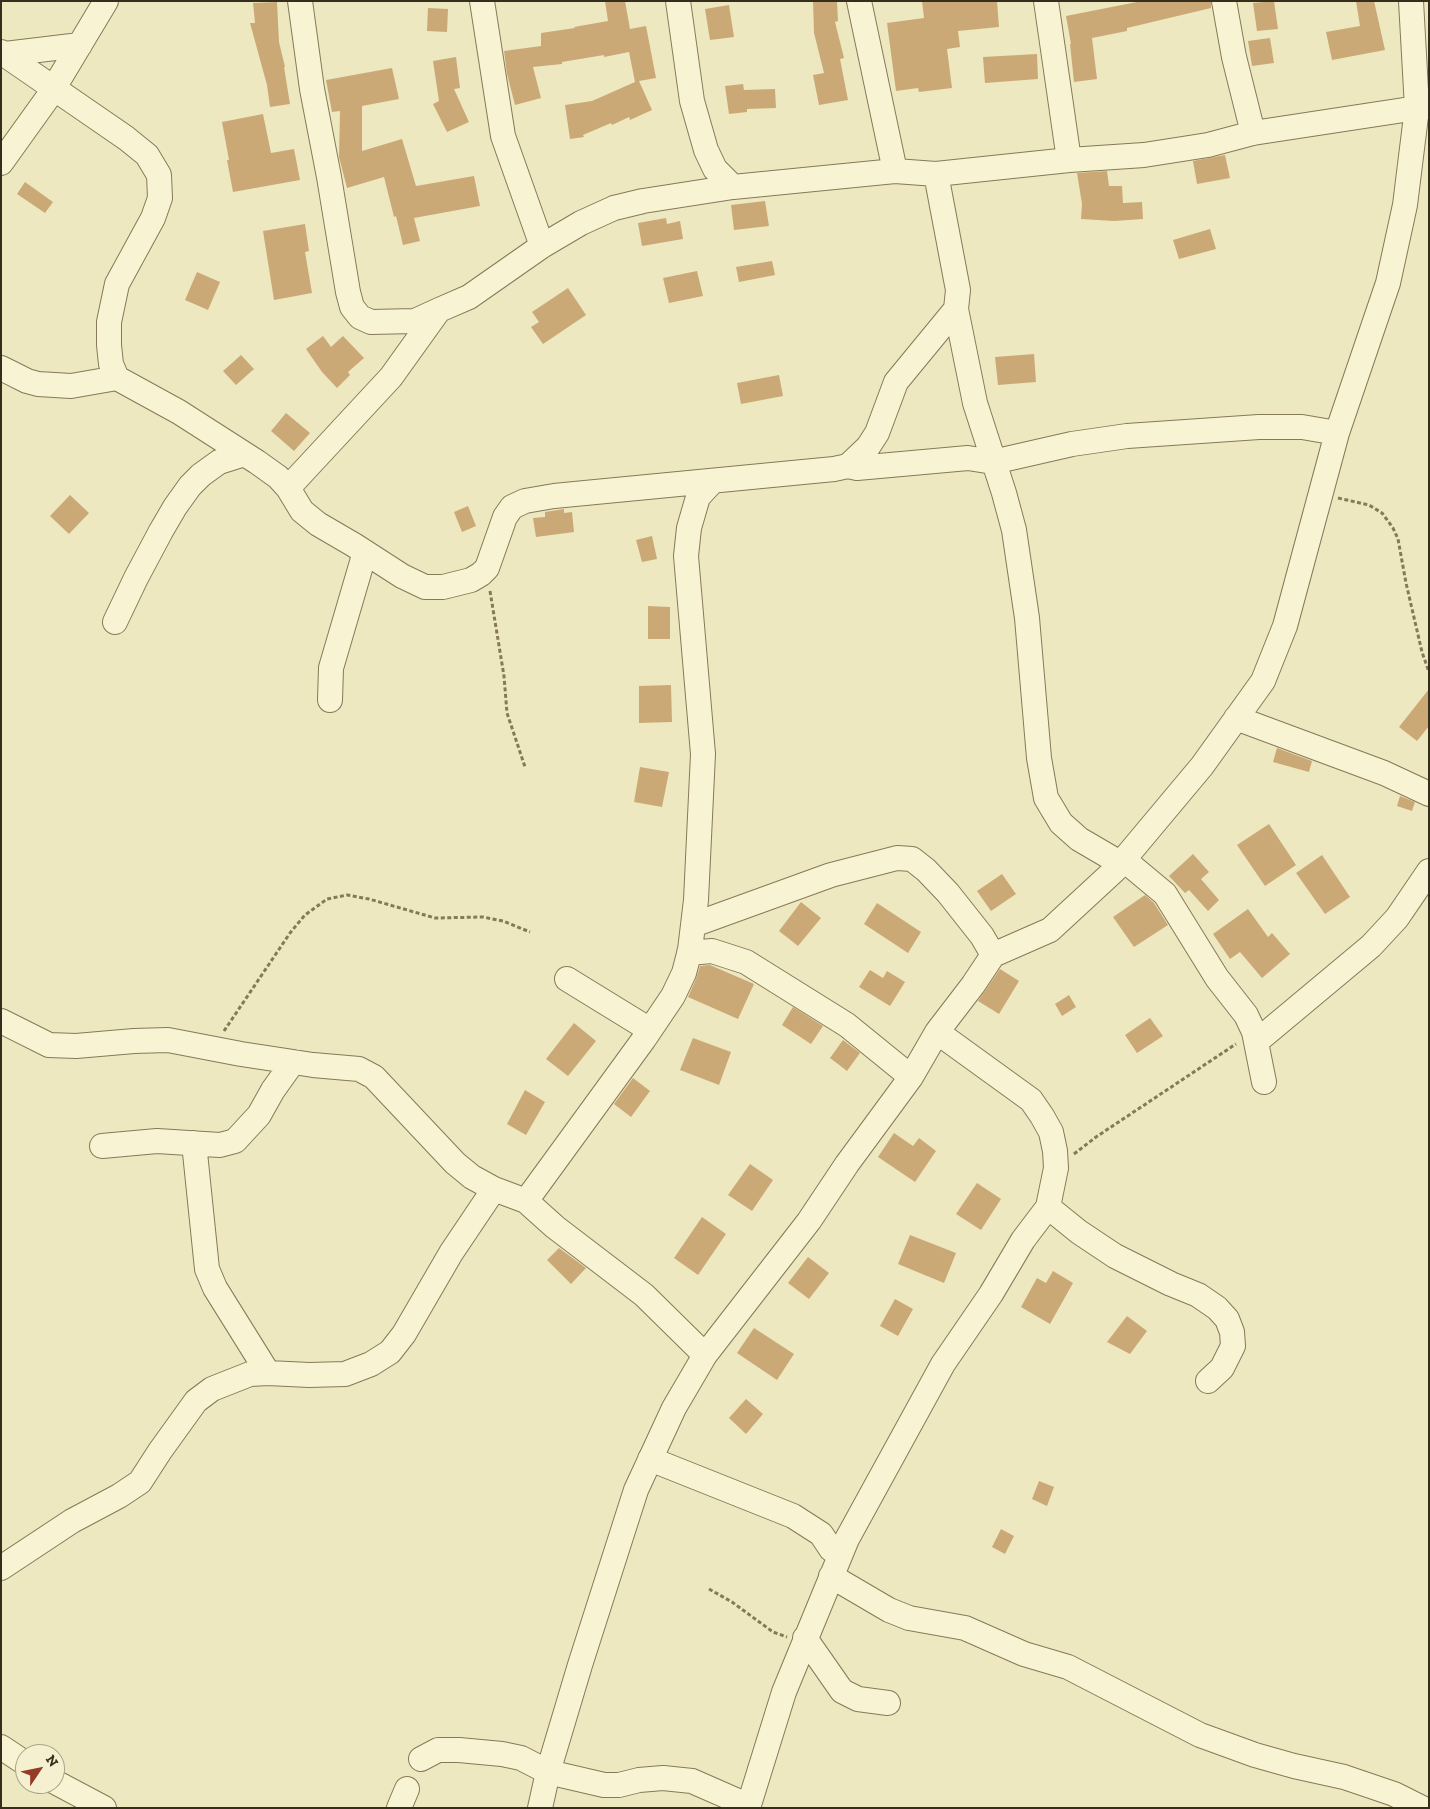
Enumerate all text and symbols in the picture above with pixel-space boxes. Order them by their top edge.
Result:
north arrow [15,1744,65,1794]
text: N [42,1752,62,1770]

